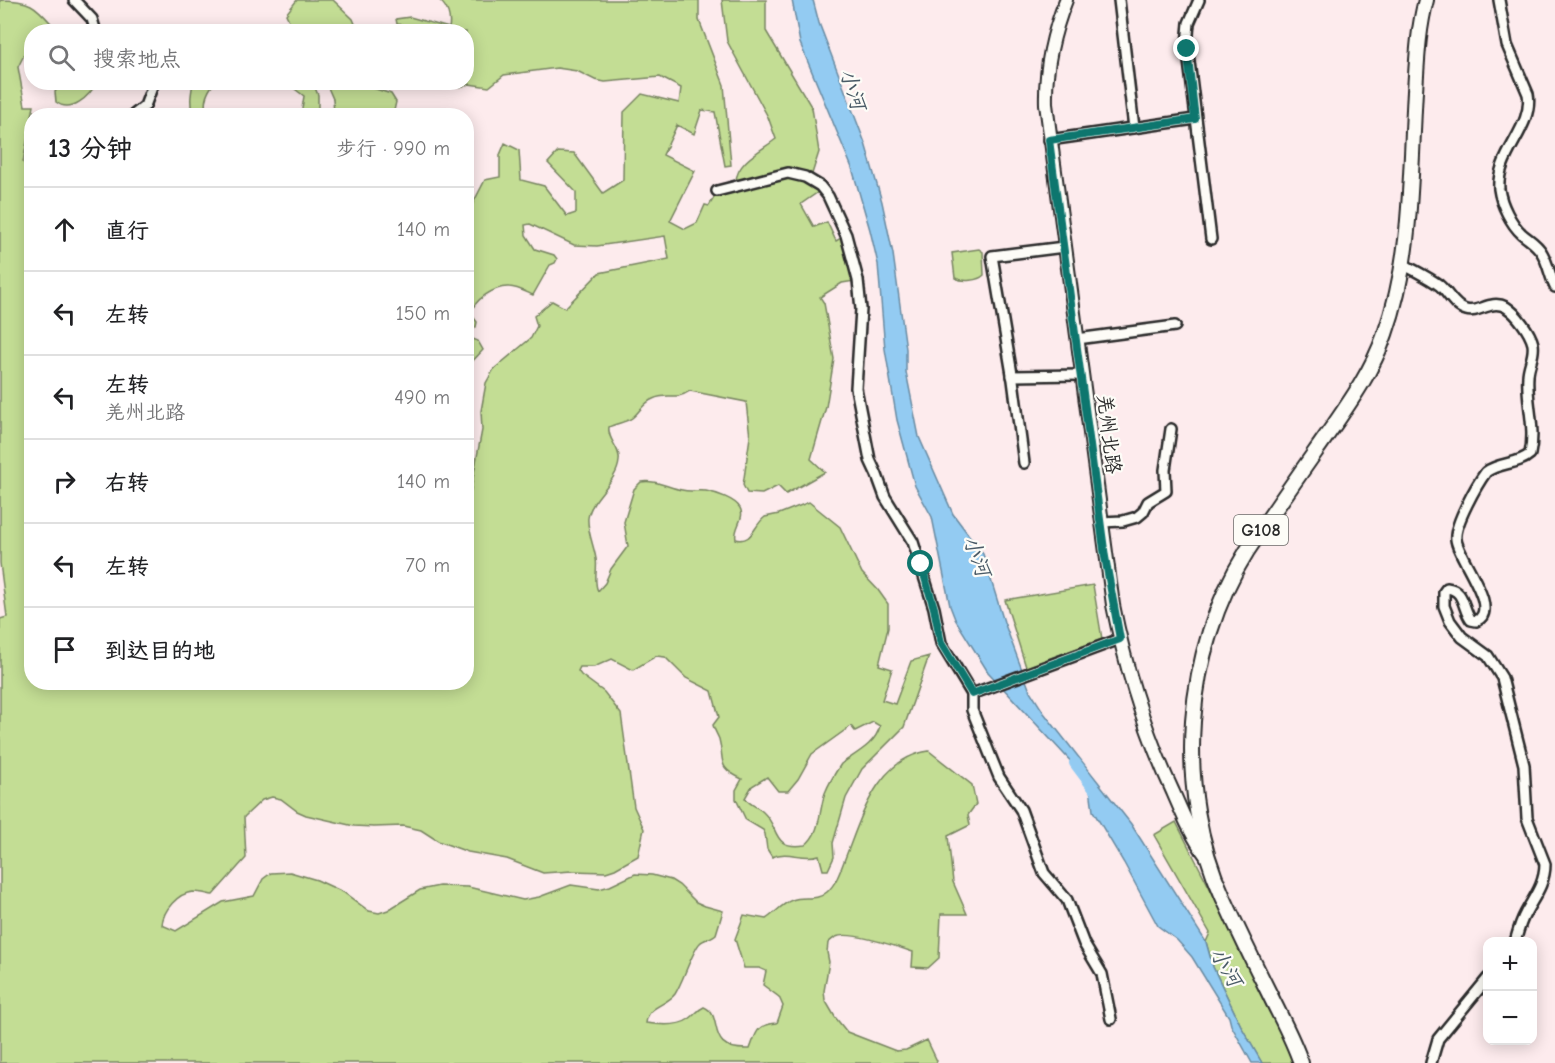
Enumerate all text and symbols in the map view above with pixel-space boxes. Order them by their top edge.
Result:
search box [24,24,474,90]
route end [1173,35,1199,61]
icon: search [45,41,78,74]
text: 搜索地点 [93,46,181,72]
water label: 小河 [835,65,872,116]
text: 13 分钟 [48,134,132,164]
text: 步行 · 990 m [336,137,450,160]
icon: ahead [48,213,81,246]
text: 直行 [105,218,149,244]
text: 140 m [397,218,450,241]
icon: left [48,297,81,330]
text: 左转 [105,302,149,328]
text: 150 m [396,302,450,325]
text: 左转 [105,372,149,398]
icon: left [48,381,81,414]
text: 490 m [394,386,450,409]
street label: 羌州北路 [1093,393,1125,476]
text: 羌州北路 [105,401,185,424]
icon: right [48,465,81,498]
text: 右转 [105,470,149,496]
text: 140 m [397,470,450,493]
road number: G108 [1234,515,1288,545]
water label: 小河 [958,532,997,583]
icon: left [48,549,81,582]
route start [907,550,933,576]
text: 左转 [105,554,149,580]
text: 70 m [405,554,450,577]
icon: arrive [48,633,81,666]
text: 到达目的地 [105,638,215,664]
map controls [1483,937,1537,1045]
button: + [1483,937,1537,991]
water label: 小河 [1205,943,1249,994]
button: − [1483,991,1537,1045]

